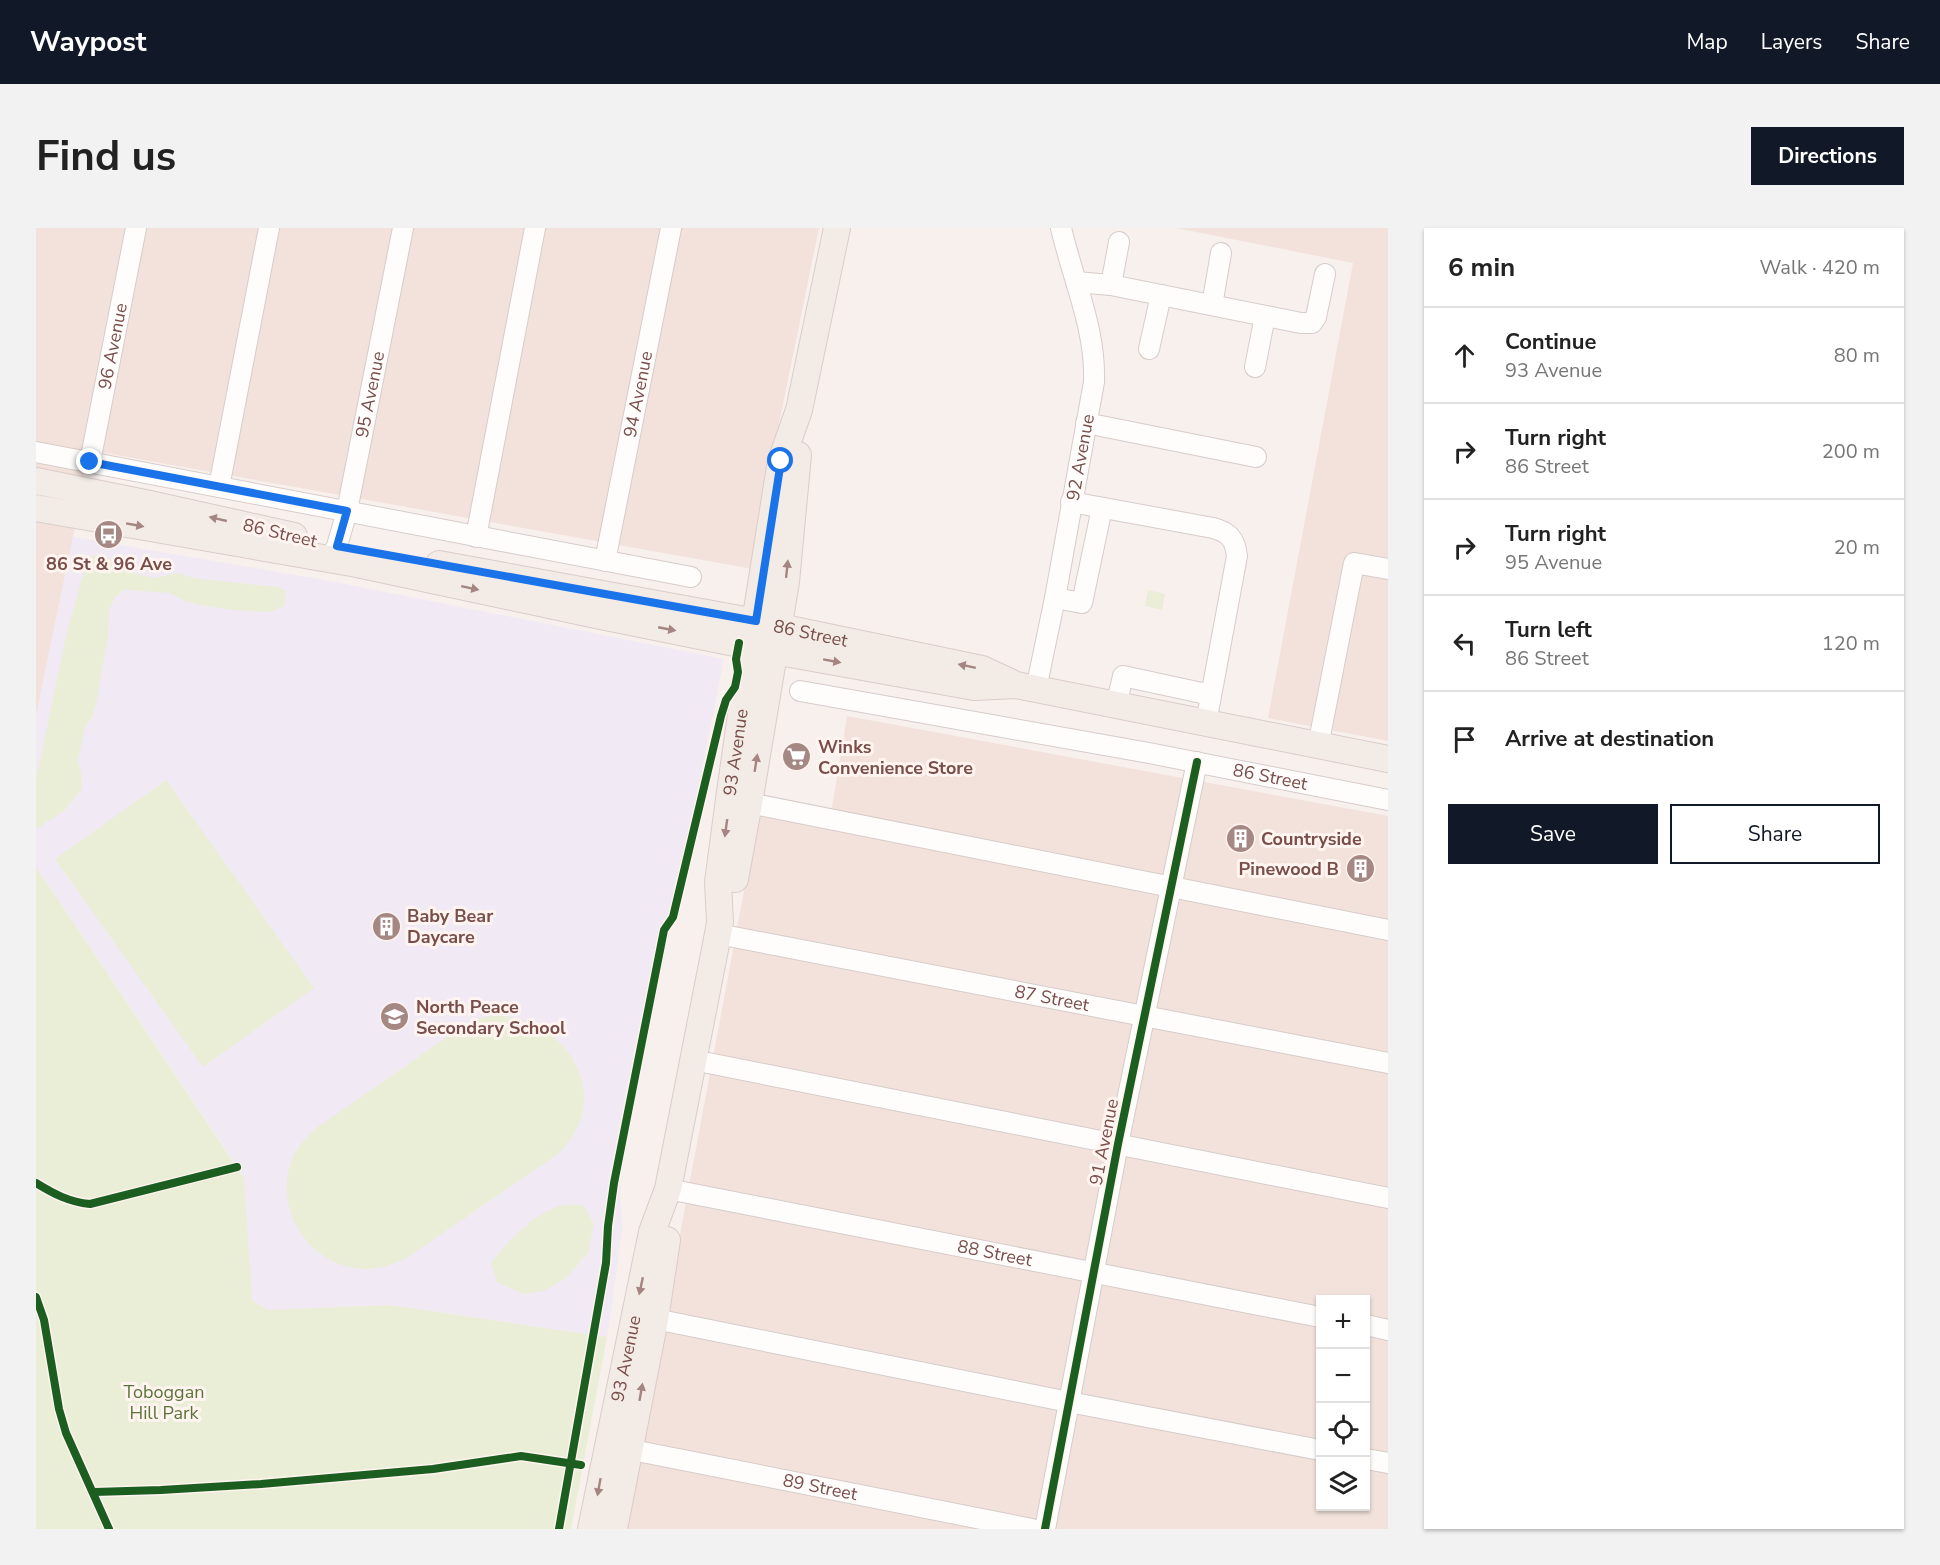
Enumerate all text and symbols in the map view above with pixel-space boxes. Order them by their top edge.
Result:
text: Waypost [30,23,147,61]
text: Map [1686,28,1728,56]
text: Layers [1761,28,1822,56]
text: Share [1855,28,1910,56]
button: Directions [1751,127,1904,185]
text: Find us [36,128,176,185]
text: 6 min [1448,250,1515,285]
text: Walk · 420 m [1760,254,1880,281]
street label: 96 Avenue [93,301,133,391]
text: Continue [1505,327,1596,357]
icon: ahead [1448,339,1481,372]
text: 80 m [1834,342,1880,369]
street label: 95 Avenue [350,349,390,440]
street label: 94 Avenue [618,349,658,440]
text: 93 Avenue [1505,357,1602,384]
street label: 92 Avenue [1061,412,1100,502]
text: Turn right [1505,423,1606,453]
icon: right [1448,435,1481,468]
text: 200 m [1822,438,1880,465]
route start [767,447,793,473]
route end [76,448,102,474]
text: 86 Street [1505,453,1589,480]
street label: 86 Street [241,513,320,553]
one-way arrow [209,514,228,523]
bus stop icon: 86 St & 96 Ave [93,519,125,551]
text: Turn right [1505,519,1606,549]
one-way arrow [126,521,145,530]
icon: right [1448,531,1481,564]
text: 20 m [1834,534,1880,561]
text: 95 Avenue [1505,549,1602,576]
place label: 86 St & 96 Ave [46,552,172,576]
one-way arrow [782,559,792,578]
one-way arrow [461,584,480,593]
street label: 86 Street [771,614,851,653]
text: Turn left [1505,615,1592,645]
one-way arrow [658,625,677,634]
icon: left [1448,627,1481,660]
text: 120 m [1822,630,1880,657]
text: 86 Street [1505,645,1589,672]
one-way arrow [823,657,842,666]
one-way arrow [957,661,976,670]
street label: 93 Avenue [718,707,754,797]
icon: arrive [1448,723,1481,756]
text: Arrive at destination [1505,724,1714,754]
place label: Winks Convenience Store [818,735,973,780]
supermarket icon: Winks Convenience Store [781,741,813,773]
one-way arrow [752,753,761,772]
street label: 86 Street [1231,758,1310,796]
button: Save [1448,804,1658,864]
button: Share [1670,804,1880,864]
one-way arrow [721,819,730,838]
building icon: Countryside [1224,823,1256,855]
place label: Countryside [1261,827,1362,851]
building icon: Pinewood B [1344,853,1376,885]
place label: Pinewood B [1239,857,1339,881]
place label: Baby Bear Daycare [407,904,493,949]
building icon: Baby Bear Daycare [370,910,402,942]
street label: 87 Street [1013,979,1092,1017]
place label: North Peace Secondary School [416,995,566,1040]
school or university icon: North Peace Secondary School [379,1001,411,1033]
street label: 91 Avenue [1084,1097,1124,1187]
street label: 88 Street [955,1234,1035,1272]
one-way arrow [636,1276,645,1295]
map controls [1316,1295,1370,1511]
button: + [1316,1295,1370,1349]
street label: 93 Avenue [605,1313,647,1404]
button: − [1316,1349,1370,1403]
park label: Toboggan Hill Park [124,1380,204,1425]
one-way arrow [637,1382,646,1401]
button: locate [1316,1403,1370,1457]
button: layers [1316,1457,1370,1511]
street label: 89 Street [781,1468,860,1506]
one-way arrow [594,1477,603,1496]

